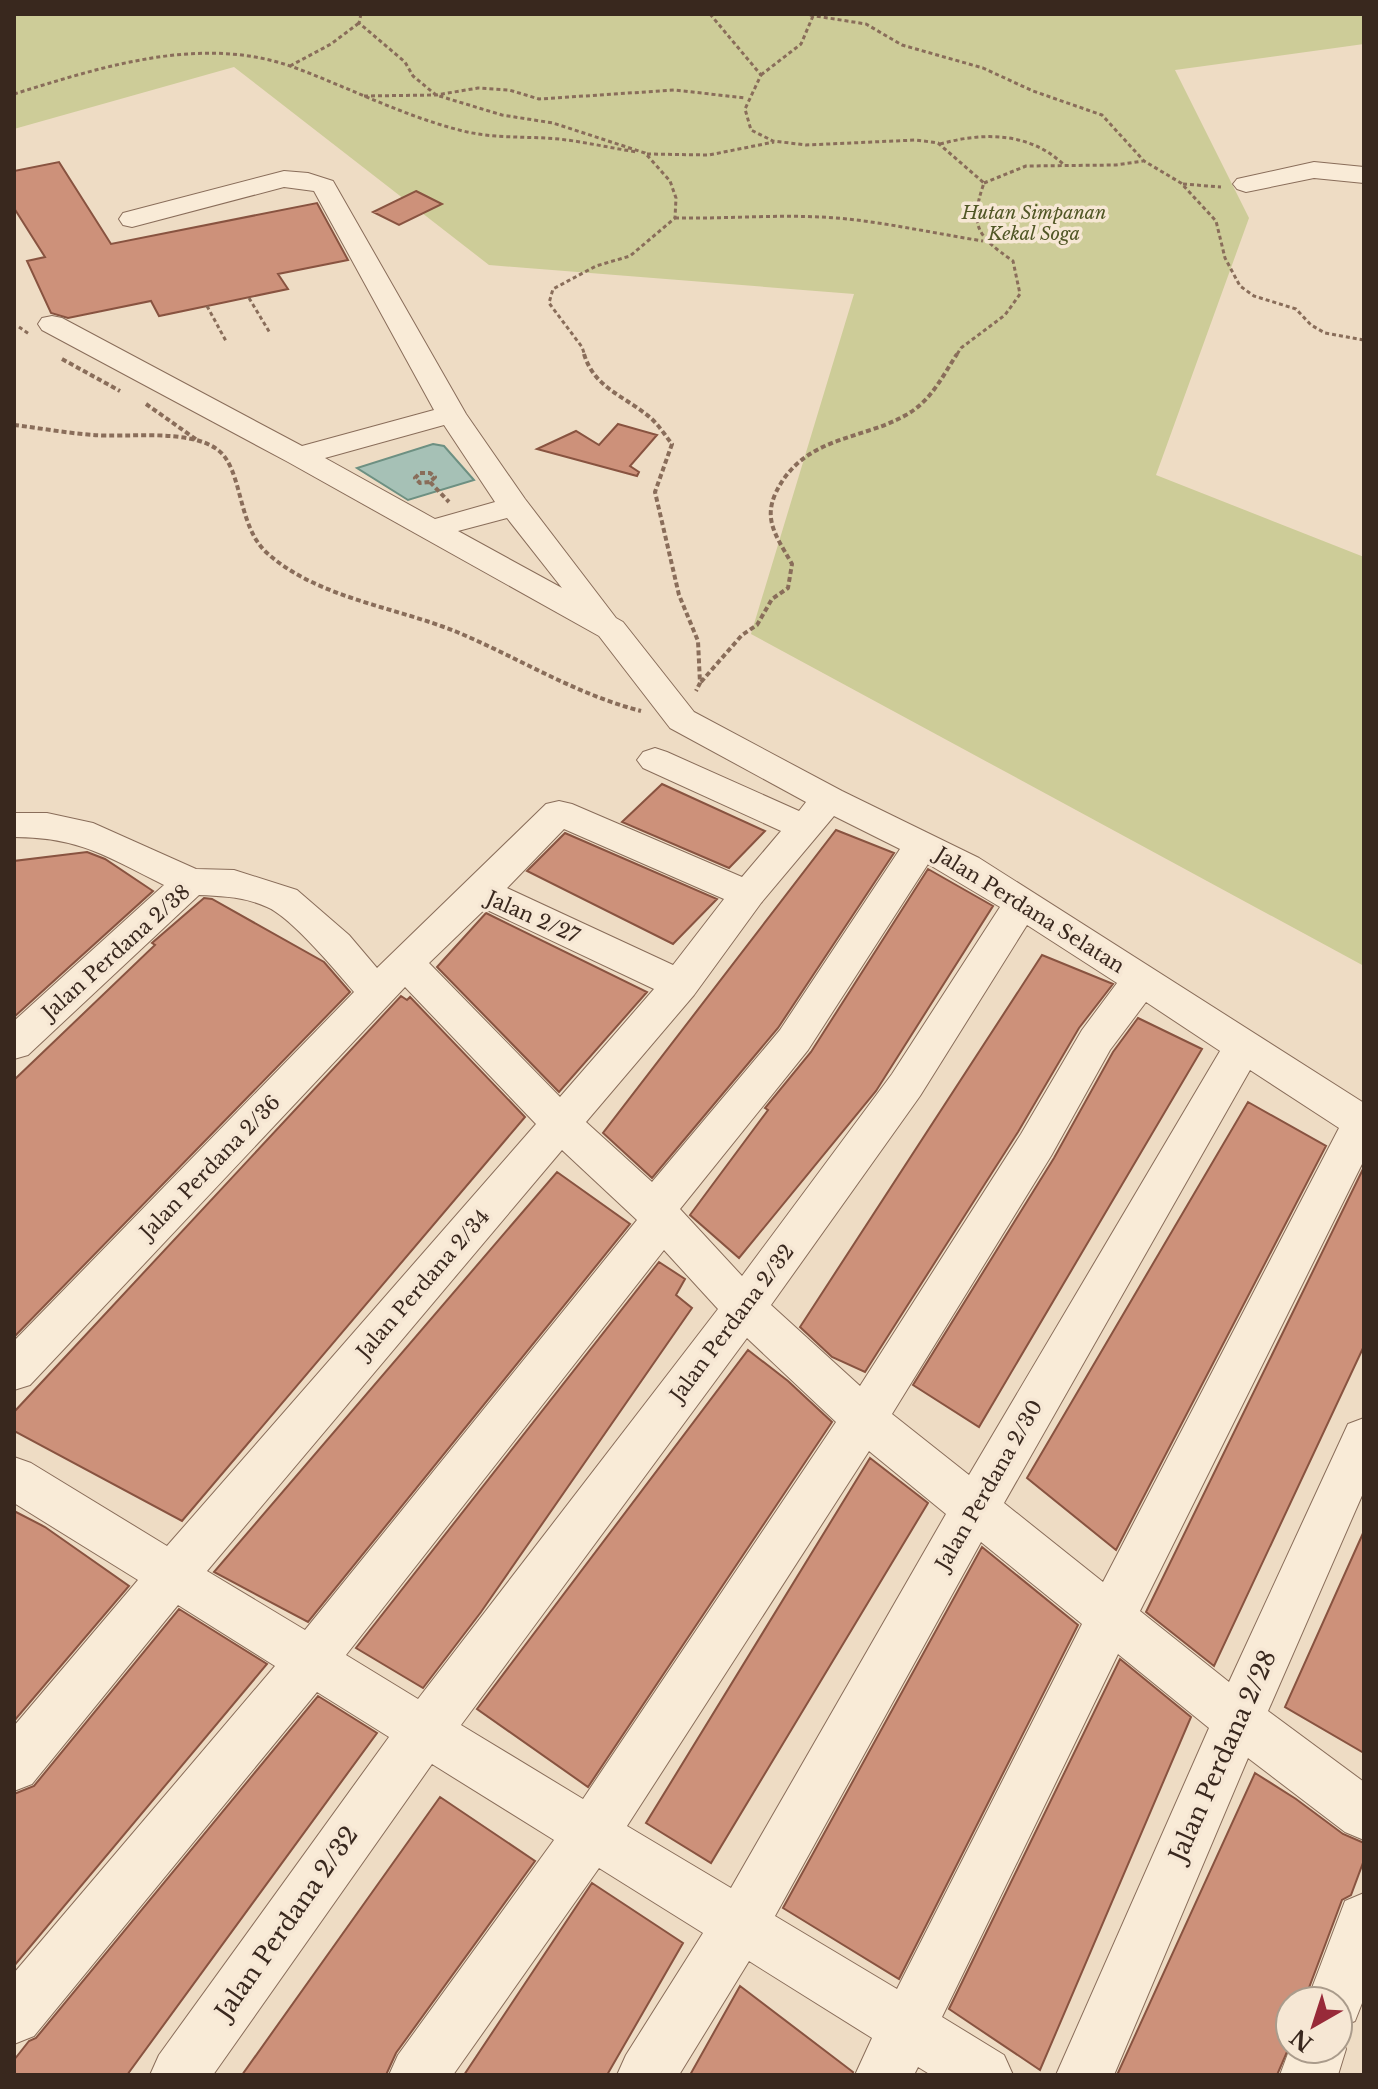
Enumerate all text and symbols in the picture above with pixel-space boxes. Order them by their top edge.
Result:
park label: Hutan Simpanan Kekal Soga [961,202,1106,245]
street label: Jalan Perdana Selatan [928,840,1129,978]
street label: Jalan Perdana 2/38 [35,879,195,1027]
street label: Jalan 2/27 [480,885,584,949]
street label: Jalan Perdana 2/36 [133,1090,285,1246]
street label: Jalan Perdana 2/34 [350,1204,494,1366]
street label: Jalan Perdana 2/32 [663,1240,799,1409]
street label: Jalan Perdana 2/30 [929,1396,1047,1577]
street label: Jalan Perdana 2/28 [1162,1646,1282,1869]
street label: Jalan Perdana 2/32 [207,1821,364,2027]
north arrow [1274,1985,1354,2065]
text: N [1285,2023,1318,2057]

